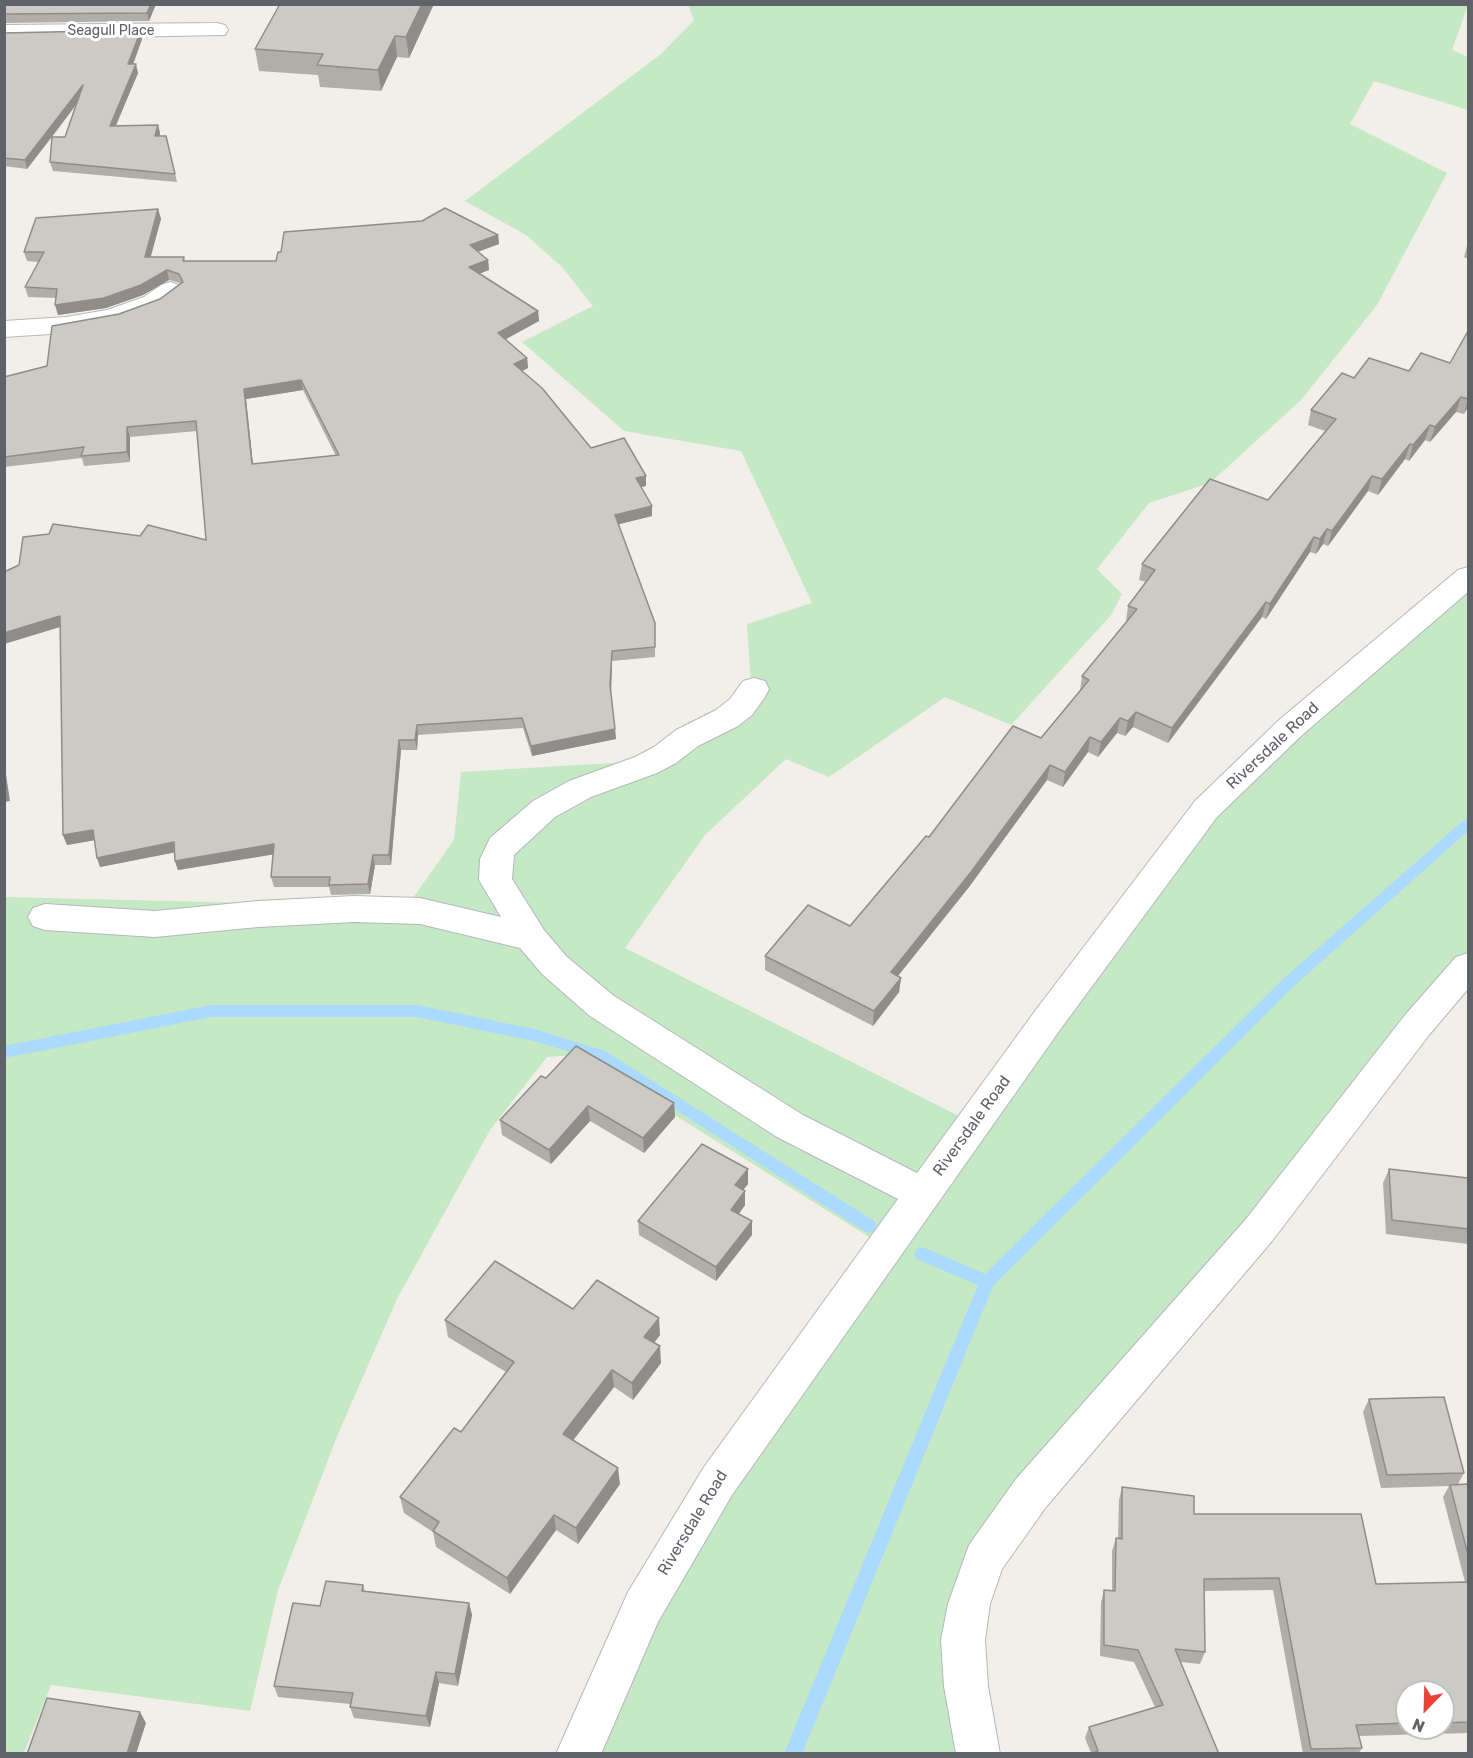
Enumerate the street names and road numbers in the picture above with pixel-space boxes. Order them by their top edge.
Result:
street label: Seagull Place [68,23,154,39]
street label: Riversdale Road [1223,698,1323,794]
street label: Riversdale Road [929,1072,1015,1180]
street label: Riversdale Road [654,1467,732,1579]

